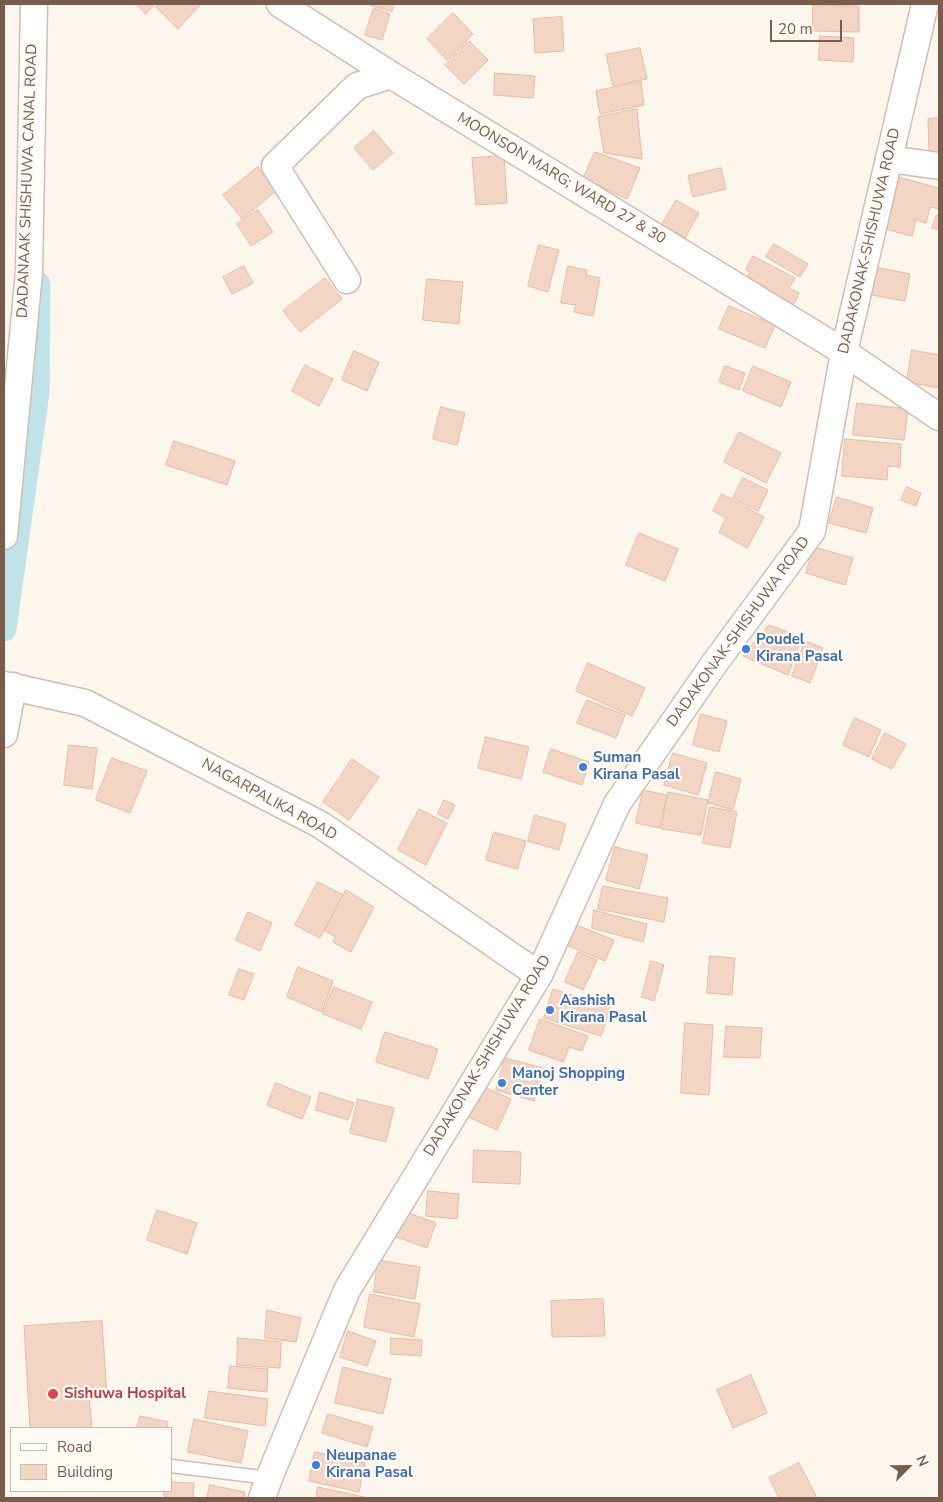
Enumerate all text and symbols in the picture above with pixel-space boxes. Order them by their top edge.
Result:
scale bar [773,10,846,42]
text: 20 m [778,19,813,39]
street label: DADANAAK SHISHUWA CANAL ROAD [14,43,42,319]
street label: MOONSON MARG; WARD 27 & 30 [453,109,669,249]
street label: DADAKONAK-SHISHUWA ROAD [835,126,905,356]
street label: DADAKONAK-SHISHUWA ROAD [664,533,814,731]
place label: Poudel Kirana Pasal [756,631,843,666]
marker: Poudel Kirana Pasal [740,643,752,655]
place label: Suman Kirana Pasal [593,749,680,784]
street label: NAGARPALIKA ROAD [198,755,340,845]
marker: Suman Kirana Pasal [577,761,589,773]
street label: DADAKONAK-SHISHUWA ROAD [421,952,555,1160]
place label: Aashish Kirana Pasal [560,992,647,1027]
marker: Aashish Kirana Pasal [544,1004,556,1016]
place label: Manoj Shopping Center [512,1065,625,1100]
marker: Manoj Shopping Center [496,1077,508,1089]
place label: Sishuwa Hospital [64,1385,186,1403]
marker: Sishuwa Hospital [46,1387,60,1401]
legend [10,1427,172,1492]
text: Road [57,1437,92,1457]
north arrow [883,1442,933,1492]
place label: Neupanae Kirana Pasal [326,1447,413,1482]
text: N [911,1452,933,1469]
marker: Neupanae Kirana Pasal [310,1459,322,1471]
text: Building [57,1462,113,1482]

